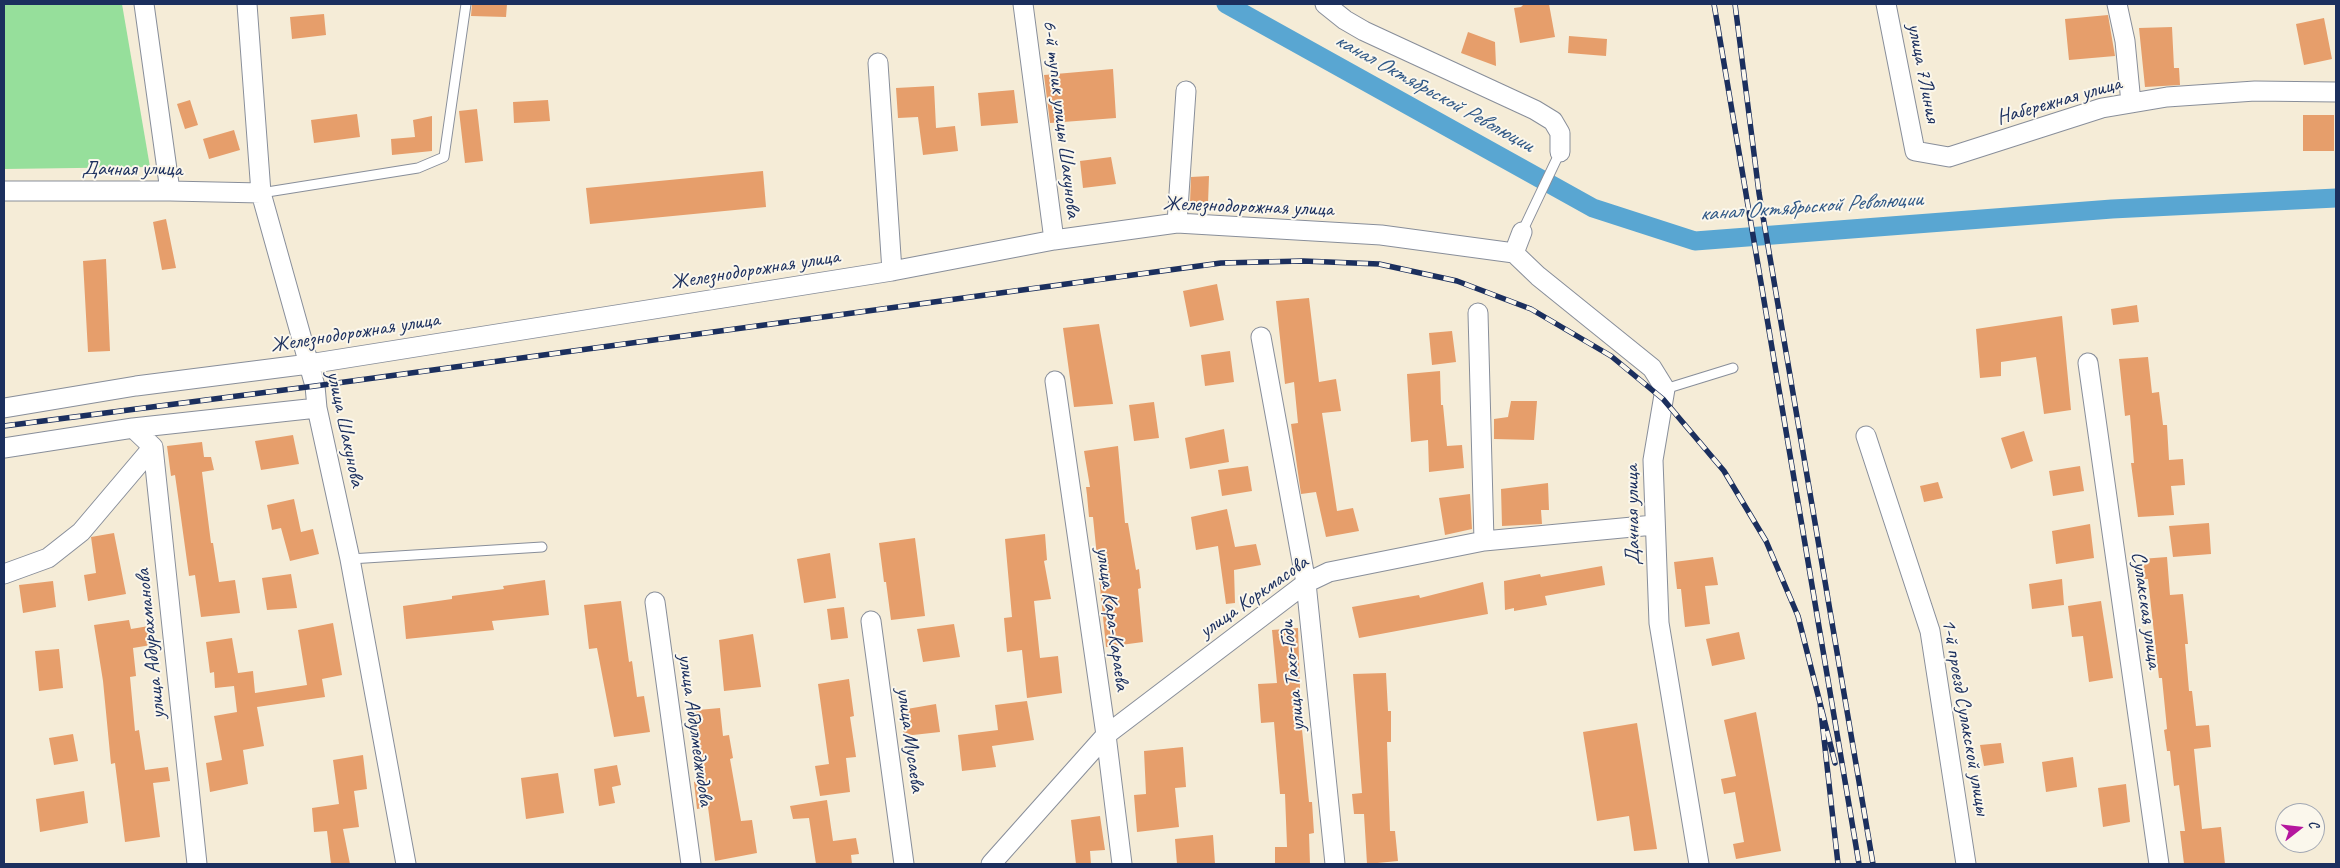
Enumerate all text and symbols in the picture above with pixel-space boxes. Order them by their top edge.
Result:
street label: 6-й тупик улицы Шакунова [1036,19,1086,219]
street label: улица 7Линия [1901,21,1945,125]
water label: канал Октябрьской Революции [1330,27,1538,159]
street label: Набережная улица [1994,71,2124,131]
street label: Дачная улица [82,156,182,182]
water label: канал Октябрьской Революции [1698,186,1924,228]
street label: Железнодорожная улица [1162,191,1334,223]
street label: Железнодорожная улица [669,244,841,296]
street label: Железнодорожная улица [269,307,441,359]
street label: улица Шакунова [320,369,370,489]
street label: Дачная улица [1620,465,1646,565]
street label: улица Кара-Караева [1089,546,1135,692]
street label: улица Коркмасова [1195,550,1313,644]
street label: Сулакская улица [2125,550,2167,670]
street label: улица Абдурахманова [131,568,171,720]
street label: 1-й проезд Сулакской улицы [1935,617,1995,817]
street label: улица Тахо-Годи [1275,619,1311,733]
street label: улица Абдулмеджидова [672,652,718,808]
street label: улица Мусаева [890,686,930,794]
north arrow [2275,803,2325,853]
text: С [2305,818,2323,830]

